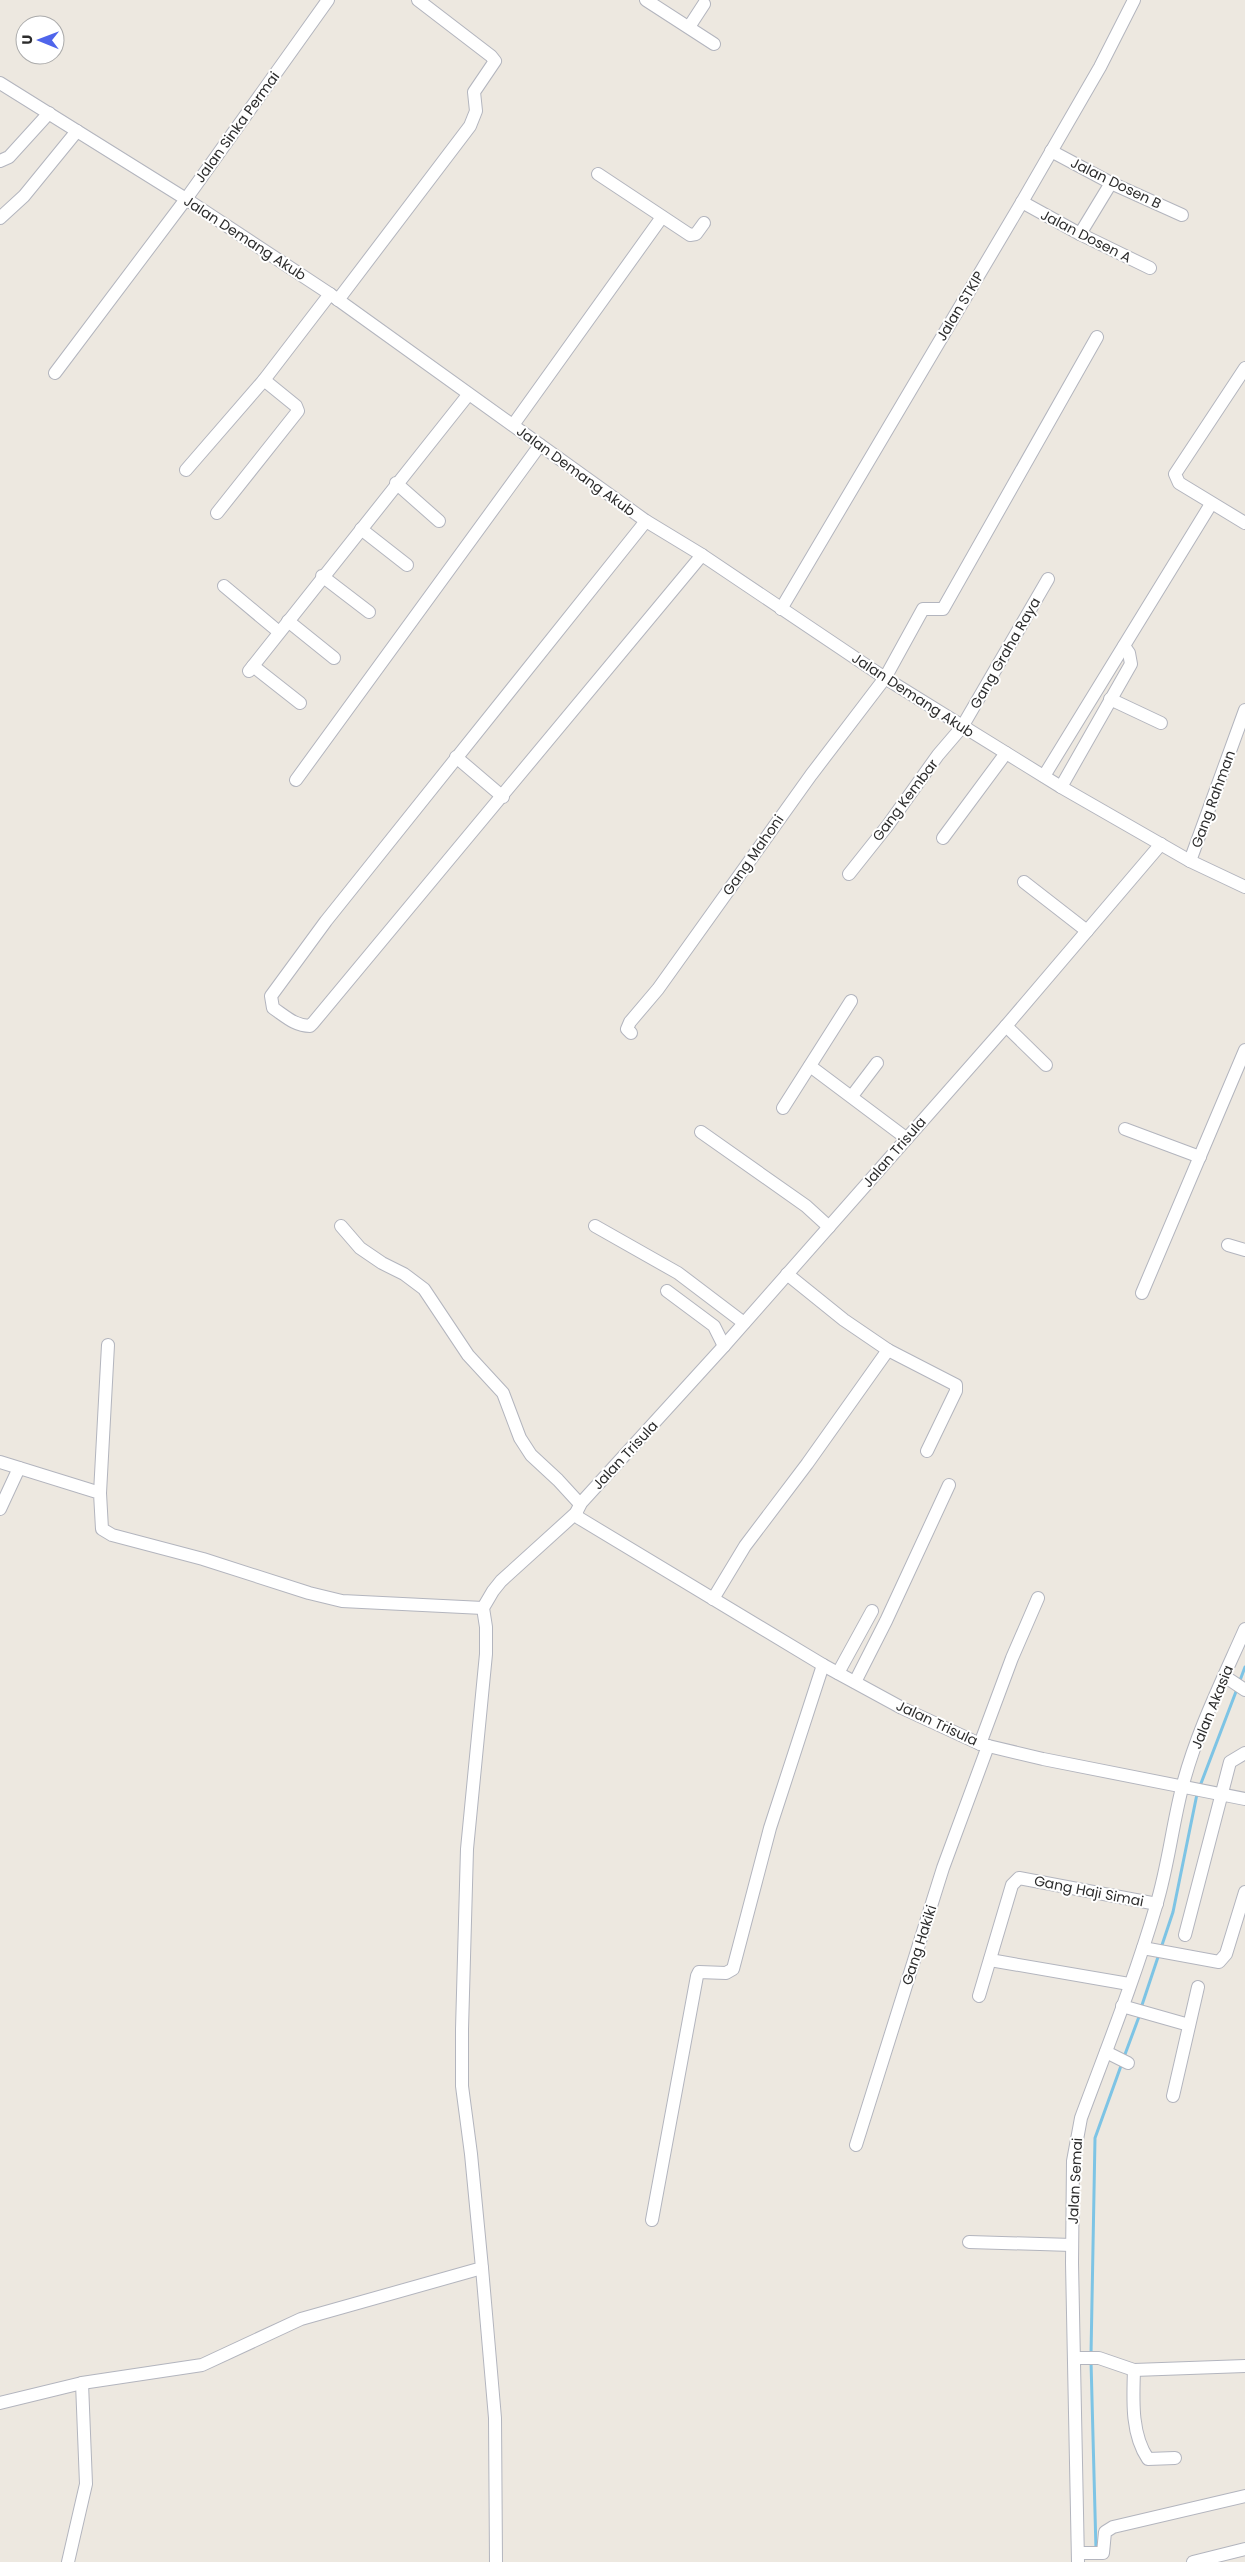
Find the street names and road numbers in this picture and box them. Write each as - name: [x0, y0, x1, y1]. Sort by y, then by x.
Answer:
- street label: Jalan Sinka Permai: [190, 67, 284, 187]
- street label: Jalan Dosen B: [1067, 152, 1165, 214]
- street label: Jalan Demang Akub: [180, 191, 310, 285]
- street label: Jalan Dosen A: [1037, 205, 1135, 267]
- street label: Jalan STKIP: [931, 267, 989, 345]
- street label: Jalan Demang Akub: [513, 421, 639, 521]
- street label: Gang Graha Raya: [965, 594, 1045, 712]
- street label: Jalan Demang Akub: [848, 648, 978, 742]
- street label: Gang Rahman: [1186, 748, 1240, 850]
- street label: Gang Kembar: [867, 755, 943, 845]
- street label: Gang Mahoni: [718, 811, 788, 899]
- street label: Jalan Trisula: [858, 1112, 930, 1192]
- street label: Jalan Trisula: [588, 1416, 662, 1494]
- street label: Jalan Akasia: [1186, 1662, 1238, 1752]
- street label: Jalan Trisula: [893, 1695, 981, 1751]
- street label: Gang Haji Simai: [1032, 1871, 1146, 1911]
- street label: Gang Hakiki: [897, 1902, 941, 1988]
- street label: Jalan Semai: [1063, 2137, 1087, 2225]

